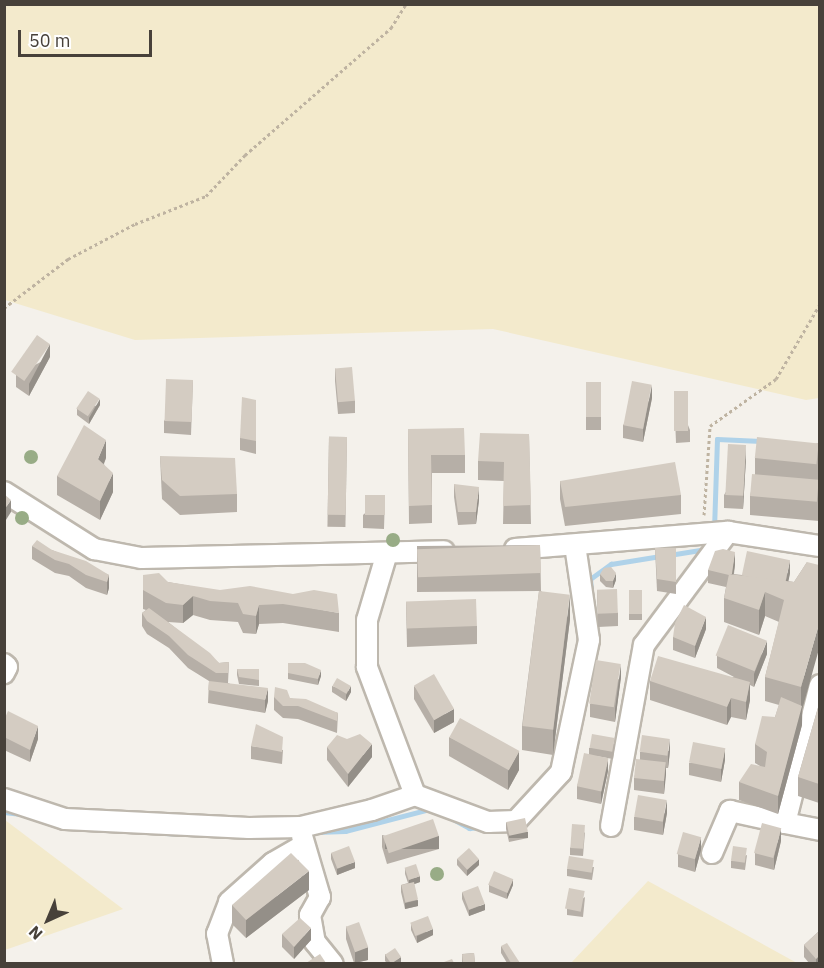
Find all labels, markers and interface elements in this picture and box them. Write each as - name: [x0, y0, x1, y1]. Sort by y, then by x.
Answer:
- scale bar: [21, 18, 154, 56]
- text: 50 m: [29, 29, 71, 52]
- north arrow: [18, 890, 78, 950]
- text: N: [24, 922, 47, 944]

